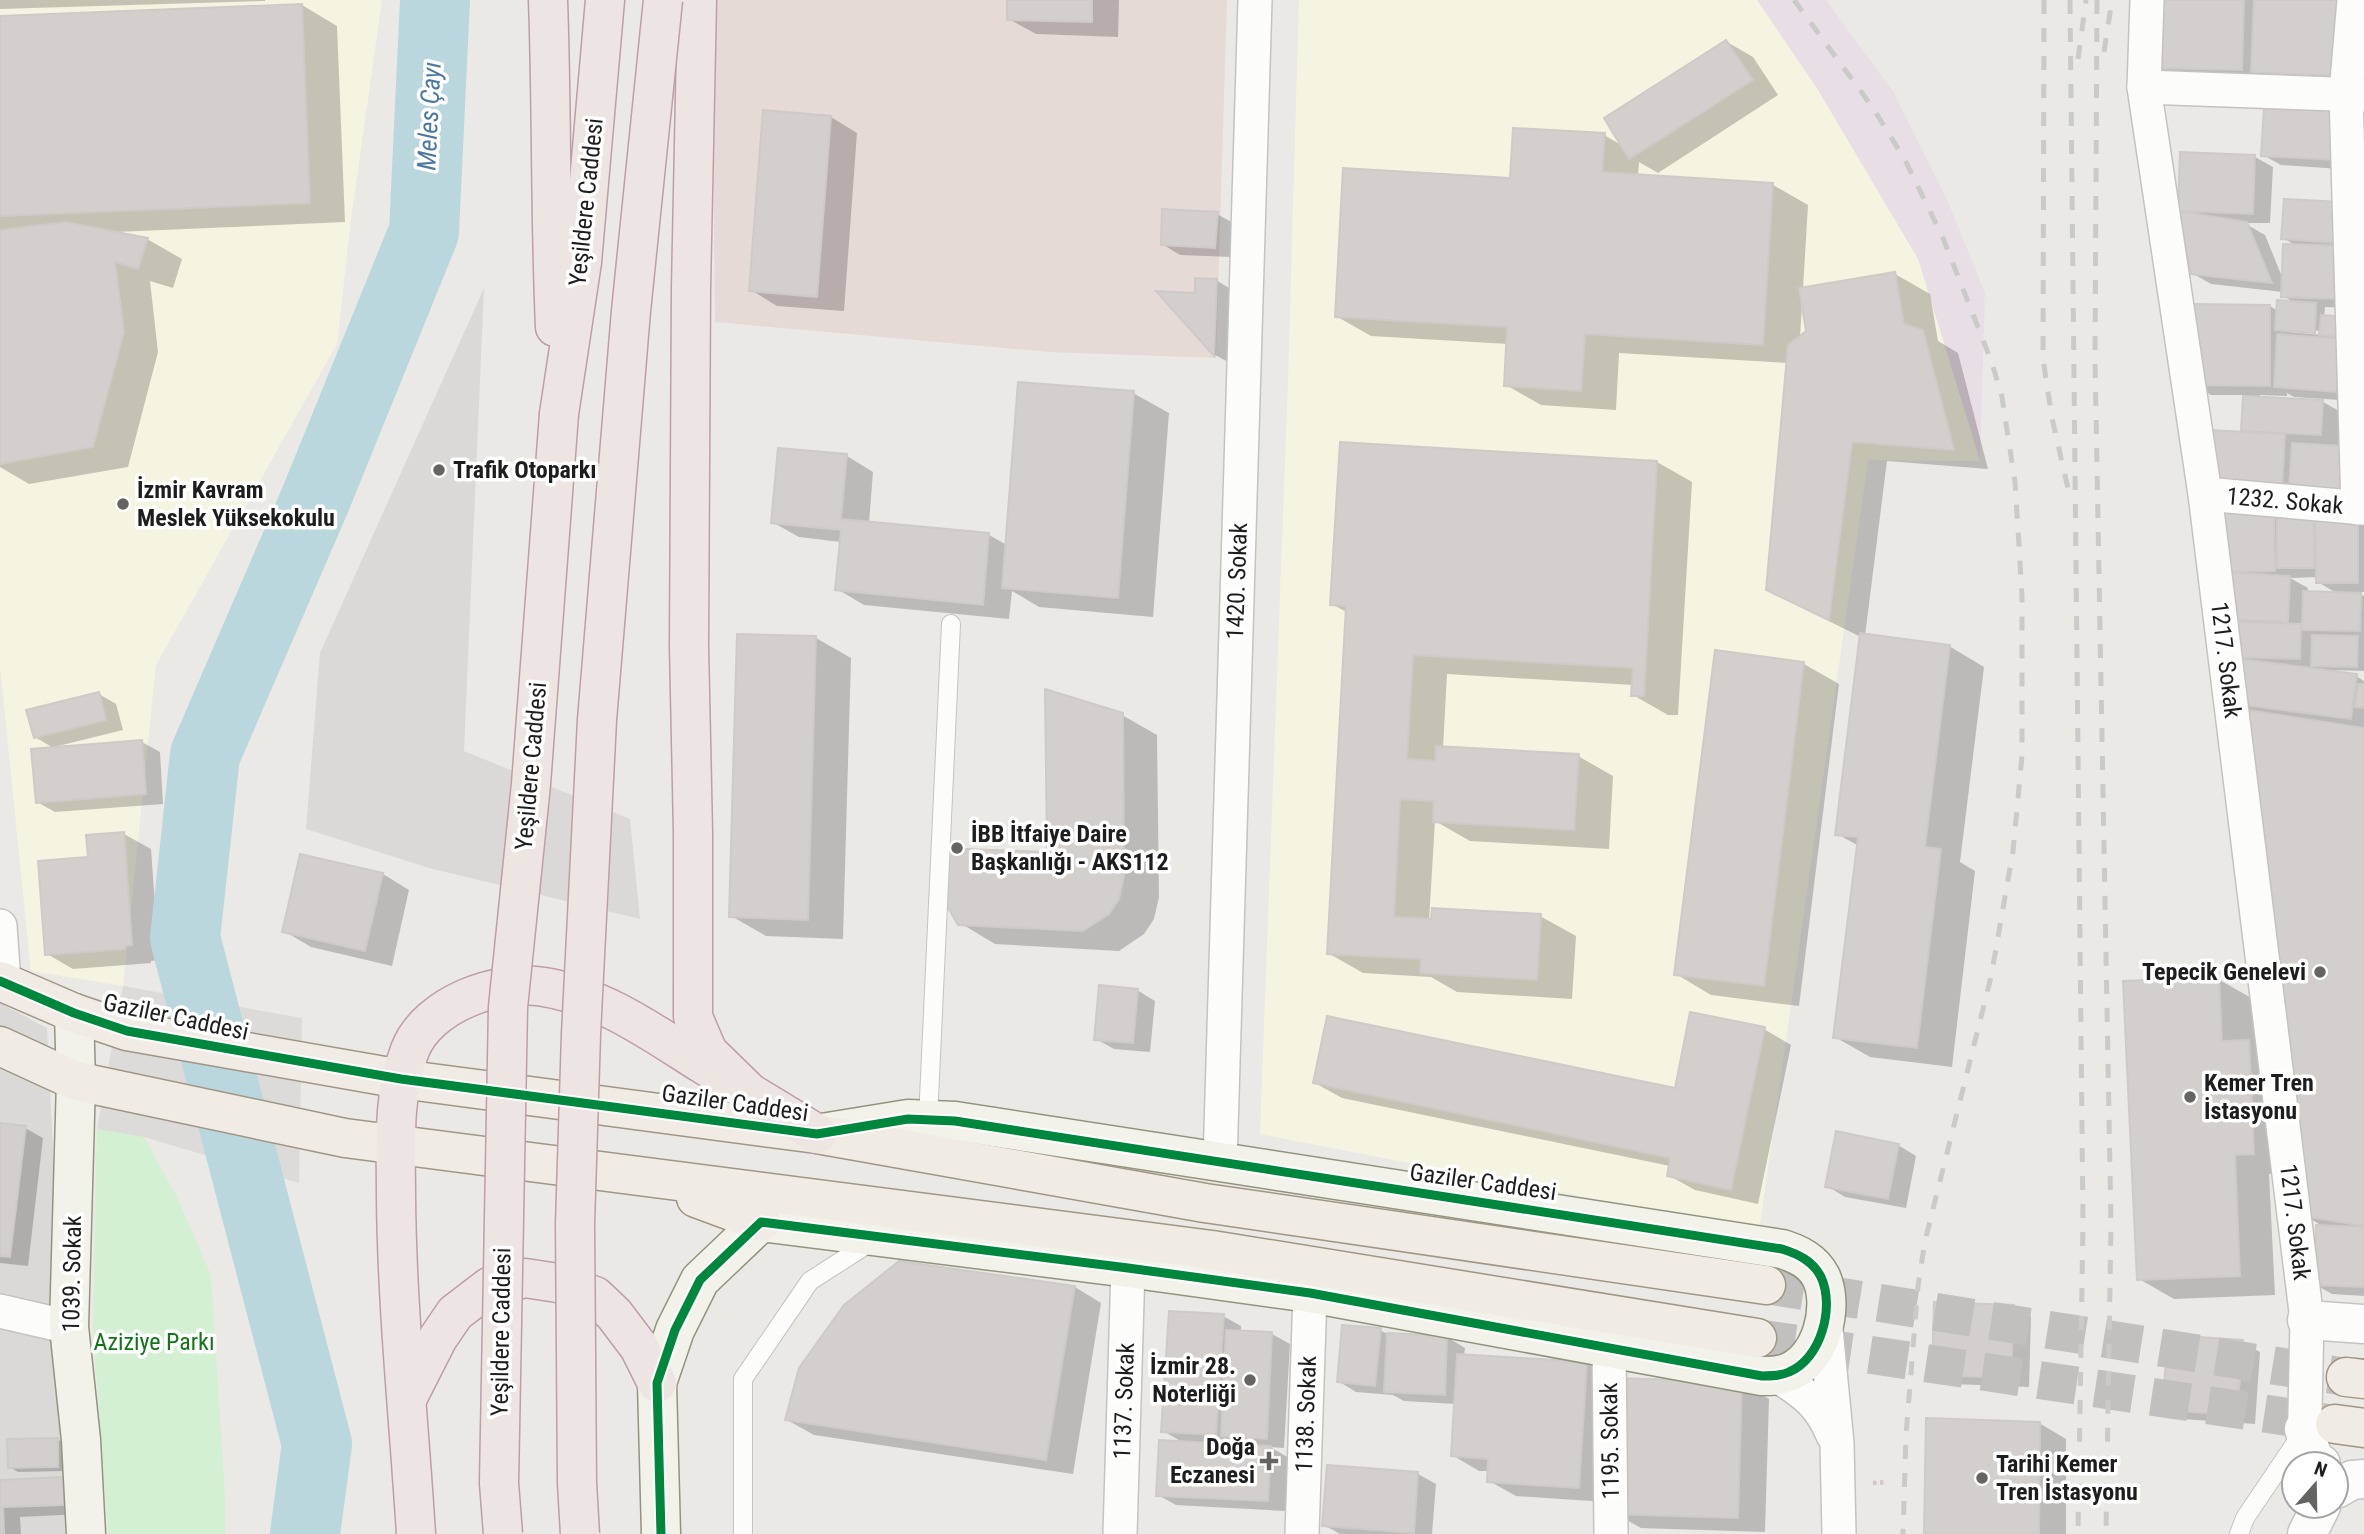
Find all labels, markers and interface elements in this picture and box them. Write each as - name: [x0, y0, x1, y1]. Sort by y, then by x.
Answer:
- water label: Meles Çayı: [411, 61, 447, 171]
- street label: Yeşildere Caddesi: [563, 117, 609, 287]
- place label: Trafik Otoparkı: [453, 456, 597, 484]
- marker: Trafik Otoparkı: [431, 462, 447, 478]
- place label: İzmir Kavram Meslek Yüksekokulu: [137, 476, 335, 532]
- street label: 1232. Sokak: [2226, 482, 2345, 520]
- marker: İzmir Kavram Meslek Yüksekokulu: [115, 496, 131, 512]
- street label: 1420. Sokak: [1221, 522, 1253, 640]
- street label: 1217. Sokak: [2205, 600, 2247, 720]
- street label: Yeşildere Caddesi: [510, 681, 552, 851]
- place label: İBB İtfaiye Daire Başkanlığı - AKS112: [971, 820, 1169, 876]
- marker: İBB İtfaiye Daire Başkanlığı - AKS112: [949, 840, 965, 856]
- place label: Tepecik Genelevi: [2142, 958, 2306, 986]
- marker: Tepecik Genelevi: [2312, 964, 2328, 980]
- street label: Gaziler Caddesi: [101, 988, 251, 1046]
- place label: Kemer Tren İstasyonu: [2204, 1069, 2314, 1125]
- street label: Gaziler Caddesi: [660, 1079, 810, 1127]
- marker: Kemer Tren İstasyonu: [2182, 1089, 2198, 1105]
- street label: Gaziler Caddesi: [1408, 1158, 1558, 1206]
- street label: 1217. Sokak: [2274, 1162, 2316, 1282]
- street label: 1039. Sokak: [57, 1215, 87, 1333]
- street label: Yeşildere Caddesi: [486, 1247, 516, 1417]
- park label: Aziziye Parkı: [93, 1328, 215, 1356]
- street label: 1137. Sokak: [1108, 1342, 1140, 1460]
- place label: İzmir 28. Noterliği: [1150, 1352, 1236, 1408]
- street label: 1138. Sokak: [1290, 1355, 1322, 1473]
- marker: İzmir 28. Noterliği: [1242, 1372, 1258, 1388]
- street label: 1195. Sokak: [1595, 1382, 1625, 1500]
- place label: Doğa Eczanesi: [1170, 1433, 1255, 1489]
- place label: Tarihi Kemer Tren İstasyonu: [1996, 1450, 2138, 1506]
- north arrow: [2280, 1450, 2350, 1520]
- marker: Doğa Eczanesi: [1261, 1453, 1277, 1469]
- text: N: [2311, 1457, 2330, 1482]
- marker: Tarihi Kemer Tren İstasyonu: [1974, 1470, 1990, 1486]

